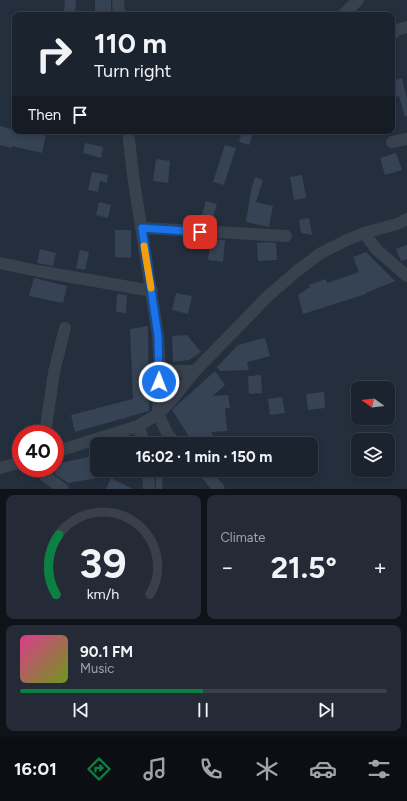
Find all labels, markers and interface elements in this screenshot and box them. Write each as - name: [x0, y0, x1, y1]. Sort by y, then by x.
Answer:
- text: 110 m: [94, 26, 167, 60]
- icon: right: [28, 28, 80, 80]
- text: Turn right: [94, 60, 171, 82]
- icon: arrive: [69, 104, 91, 126]
- text: Then: [28, 106, 61, 124]
- pin: [183, 215, 217, 249]
- icon: arrive: [189, 221, 211, 243]
- position arrow: [138, 361, 180, 403]
- north arrow: [351, 381, 395, 425]
- map controls: [351, 381, 395, 477]
- speed limit sign: 40: [12, 425, 64, 477]
- button: layers: [351, 433, 395, 477]
- text: 16:02 · 1 min · 150 m: [136, 448, 272, 466]
- text: Climate: [221, 530, 265, 545]
- text: 39: [80, 538, 127, 588]
- text: 21.5°: [271, 549, 337, 586]
- text: −: [221, 554, 234, 581]
- text: +: [373, 554, 387, 581]
- text: km/h: [87, 585, 120, 603]
- text: 90.1 FM: [80, 643, 133, 661]
- text: Music: [80, 661, 114, 676]
- icon: previous: [70, 699, 92, 721]
- icon: pause: [192, 699, 214, 721]
- icon: next: [315, 699, 337, 721]
- icon: directions: [85, 755, 113, 783]
- icon: music: [141, 755, 169, 783]
- icon: phone: [197, 755, 225, 783]
- icon: climate: [253, 755, 281, 783]
- icon: car: [309, 755, 337, 783]
- icon: filters: [365, 755, 393, 783]
- text: 16:01: [14, 758, 57, 780]

